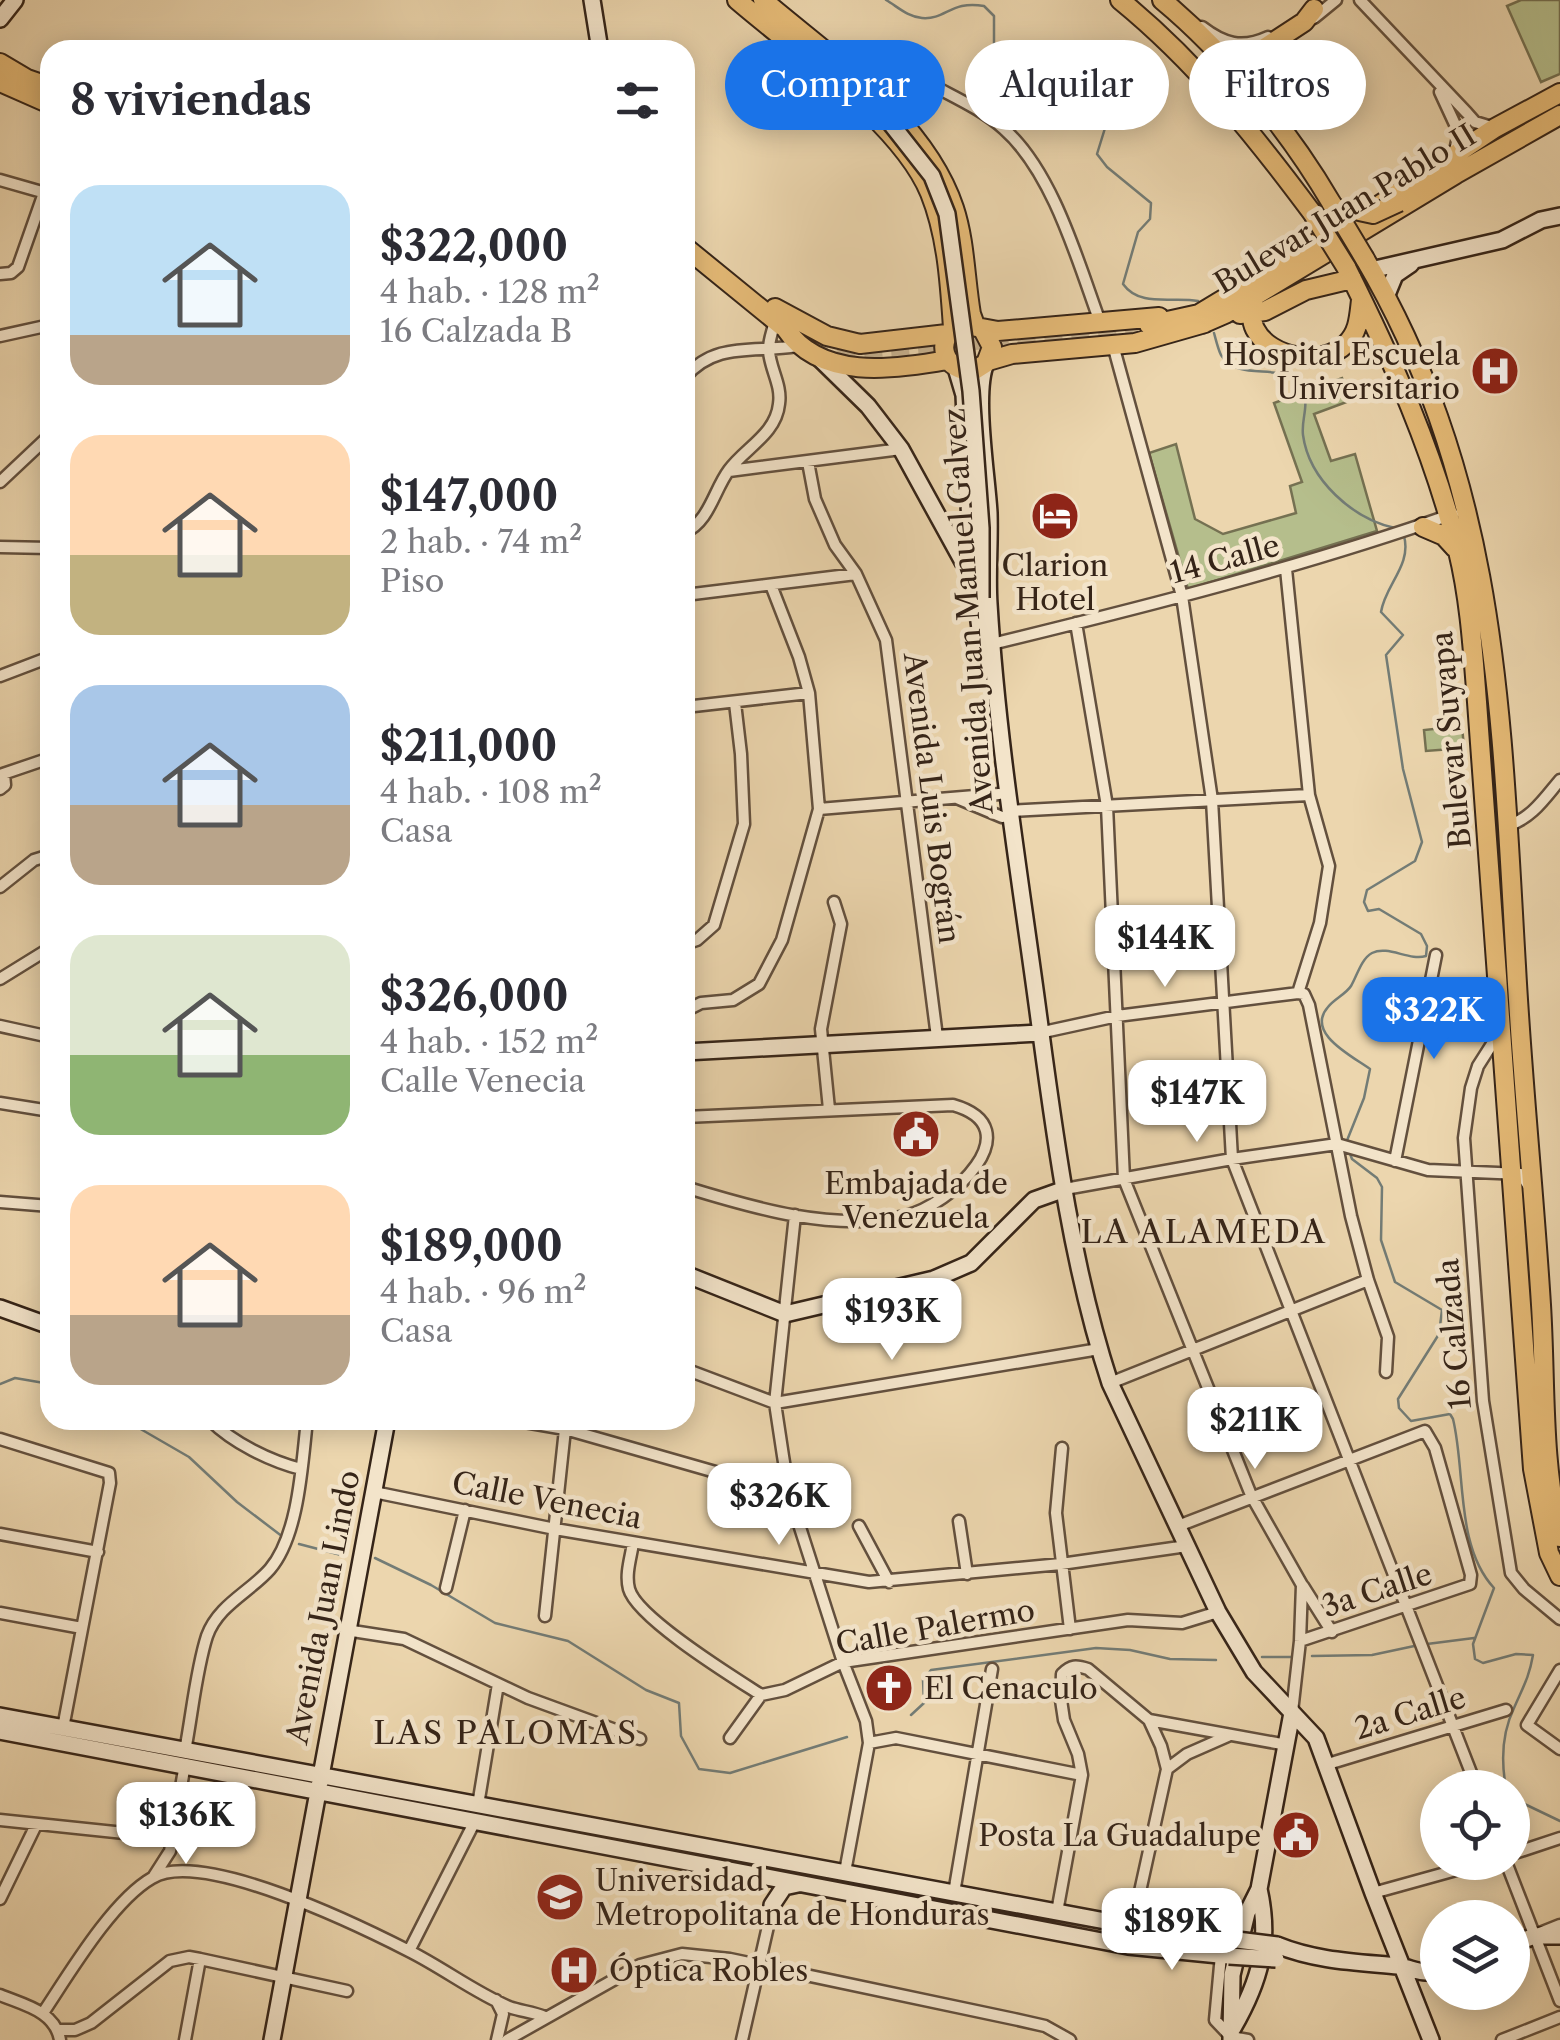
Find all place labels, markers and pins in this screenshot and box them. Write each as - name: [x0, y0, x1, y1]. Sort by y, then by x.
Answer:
- place label: Hospital Escuela Universitario: [1223, 336, 1460, 407]
- hospital icon: Hospital Escuela Universitario: [1469, 345, 1521, 397]
- hotel icon: Clarion Hotel: [1029, 490, 1081, 542]
- place label: Clarion Hotel: [1002, 547, 1109, 618]
- pin: $144K: [1095, 905, 1235, 990]
- pin: $322K: [1364, 977, 1504, 1062]
- pin: $147K: [1127, 1060, 1267, 1145]
- public building icon: Embajada de Venezuela: [890, 1108, 942, 1160]
- place label: Embajada de Venezuela: [824, 1165, 1008, 1236]
- pin: $193K: [822, 1278, 962, 1363]
- pin: $211K: [1185, 1387, 1325, 1472]
- pin: $326K: [709, 1463, 849, 1548]
- church icon: El Cenaculo: [863, 1662, 915, 1714]
- place label: El Cenaculo: [924, 1670, 1098, 1707]
- pin: $136K: [116, 1782, 256, 1867]
- public building icon: Posta La Guadalupe: [1270, 1809, 1322, 1861]
- place label: Posta La Guadalupe: [978, 1817, 1261, 1854]
- place label: Universidad Metropolitana de Honduras: [595, 1862, 990, 1933]
- school or university icon: Universidad Metropolitana de Honduras: [534, 1871, 586, 1923]
- pin: $189K: [1102, 1888, 1242, 1973]
- hospital icon: Óptica Robles: [548, 1944, 600, 1996]
- place label: Óptica Robles: [609, 1952, 808, 1989]

